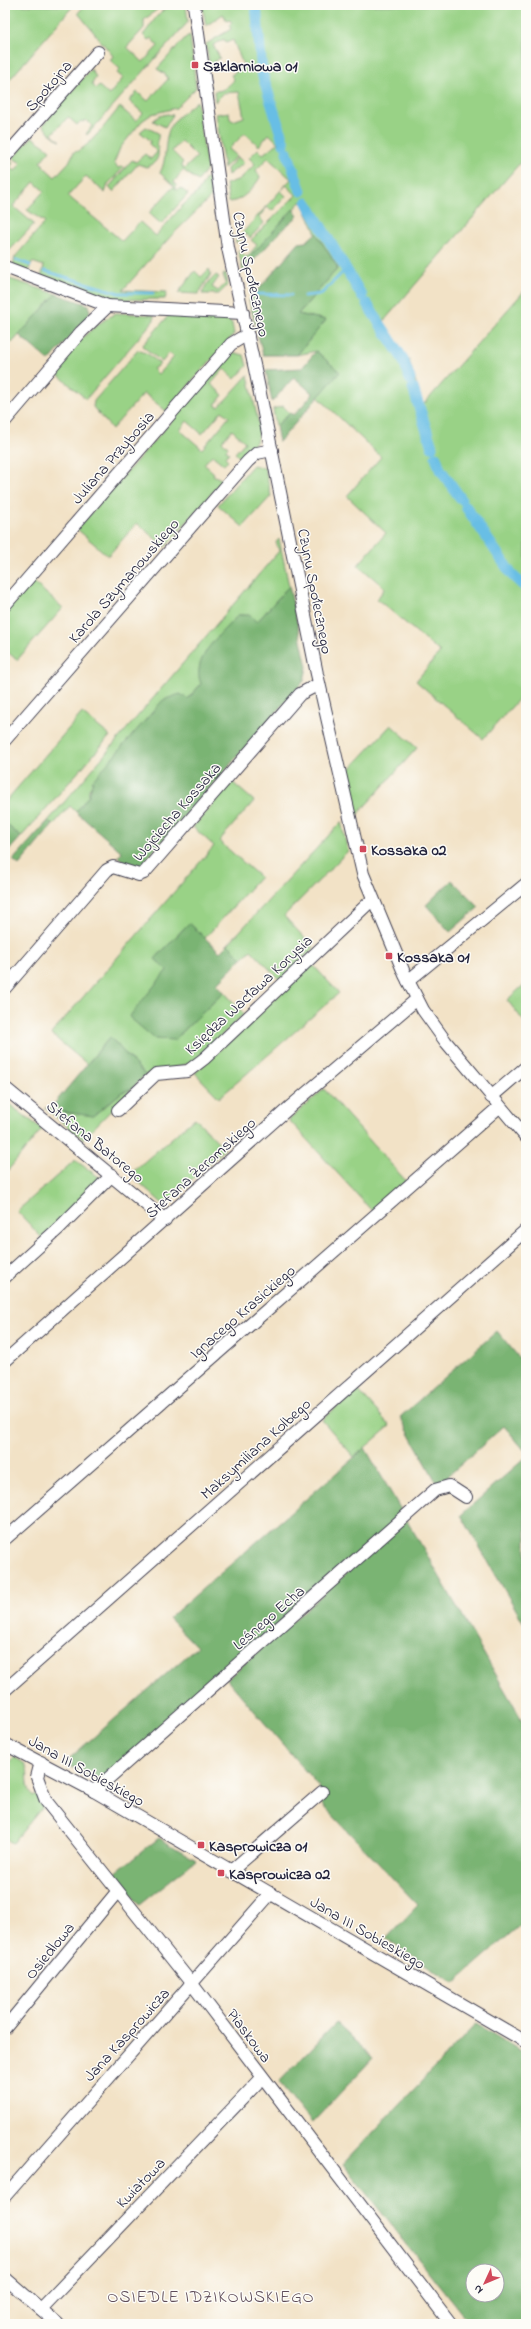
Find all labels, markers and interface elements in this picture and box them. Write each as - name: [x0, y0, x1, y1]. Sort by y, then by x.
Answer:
- street label: Spokojna: [20, 55, 79, 117]
- place label: Szklarniowa 01: [203, 55, 298, 79]
- marker: Szklarniowa 01: [190, 60, 200, 70]
- street label: Czynu Społecznego: [225, 210, 275, 339]
- street label: Juliana Przybosia: [66, 406, 161, 510]
- street label: Karola Szymanowskiego: [63, 513, 186, 649]
- street label: Czynu Społecznego: [290, 527, 338, 656]
- street label: Wojciecha Kossaka: [128, 757, 227, 867]
- place label: Kossaka 02: [371, 839, 447, 863]
- marker: Kossaka 02: [358, 844, 368, 854]
- street label: Księdza Wacława Korysia: [180, 930, 319, 1061]
- place label: Kossaka 01: [397, 946, 471, 970]
- marker: Kossaka 01: [384, 951, 394, 961]
- street label: Stefana Batorego: [40, 1095, 149, 1190]
- street label: Stefana Żeromskiego: [141, 1112, 262, 1225]
- street label: Ignacego Krasickiego: [185, 1260, 302, 1365]
- street label: Maksymiliana Kolbego: [196, 1393, 317, 1506]
- street label: Leśnego Echa: [228, 1580, 311, 1657]
- street label: Jana III Sobieskiego: [24, 1730, 149, 1814]
- place label: Kasprowicza 01: [209, 1835, 308, 1859]
- marker: Kasprowicza 01: [196, 1840, 206, 1850]
- place label: Kasprowicza 02: [229, 1863, 330, 1887]
- marker: Kasprowicza 02: [216, 1868, 226, 1878]
- street label: Jana III Sobieskiego: [305, 1891, 429, 1977]
- street label: Osiedlowa: [20, 1917, 81, 1985]
- street label: Jana Kasprowicza: [79, 1983, 176, 2088]
- street label: Piaskowa: [220, 2004, 277, 2068]
- street label: Kwiatowa: [111, 2153, 172, 2214]
- north arrow: [465, 2263, 505, 2303]
- text: N: [470, 2281, 487, 2297]
- district label: OSIEDLE IDZIKOWSKIEGO: [107, 2285, 315, 2310]

